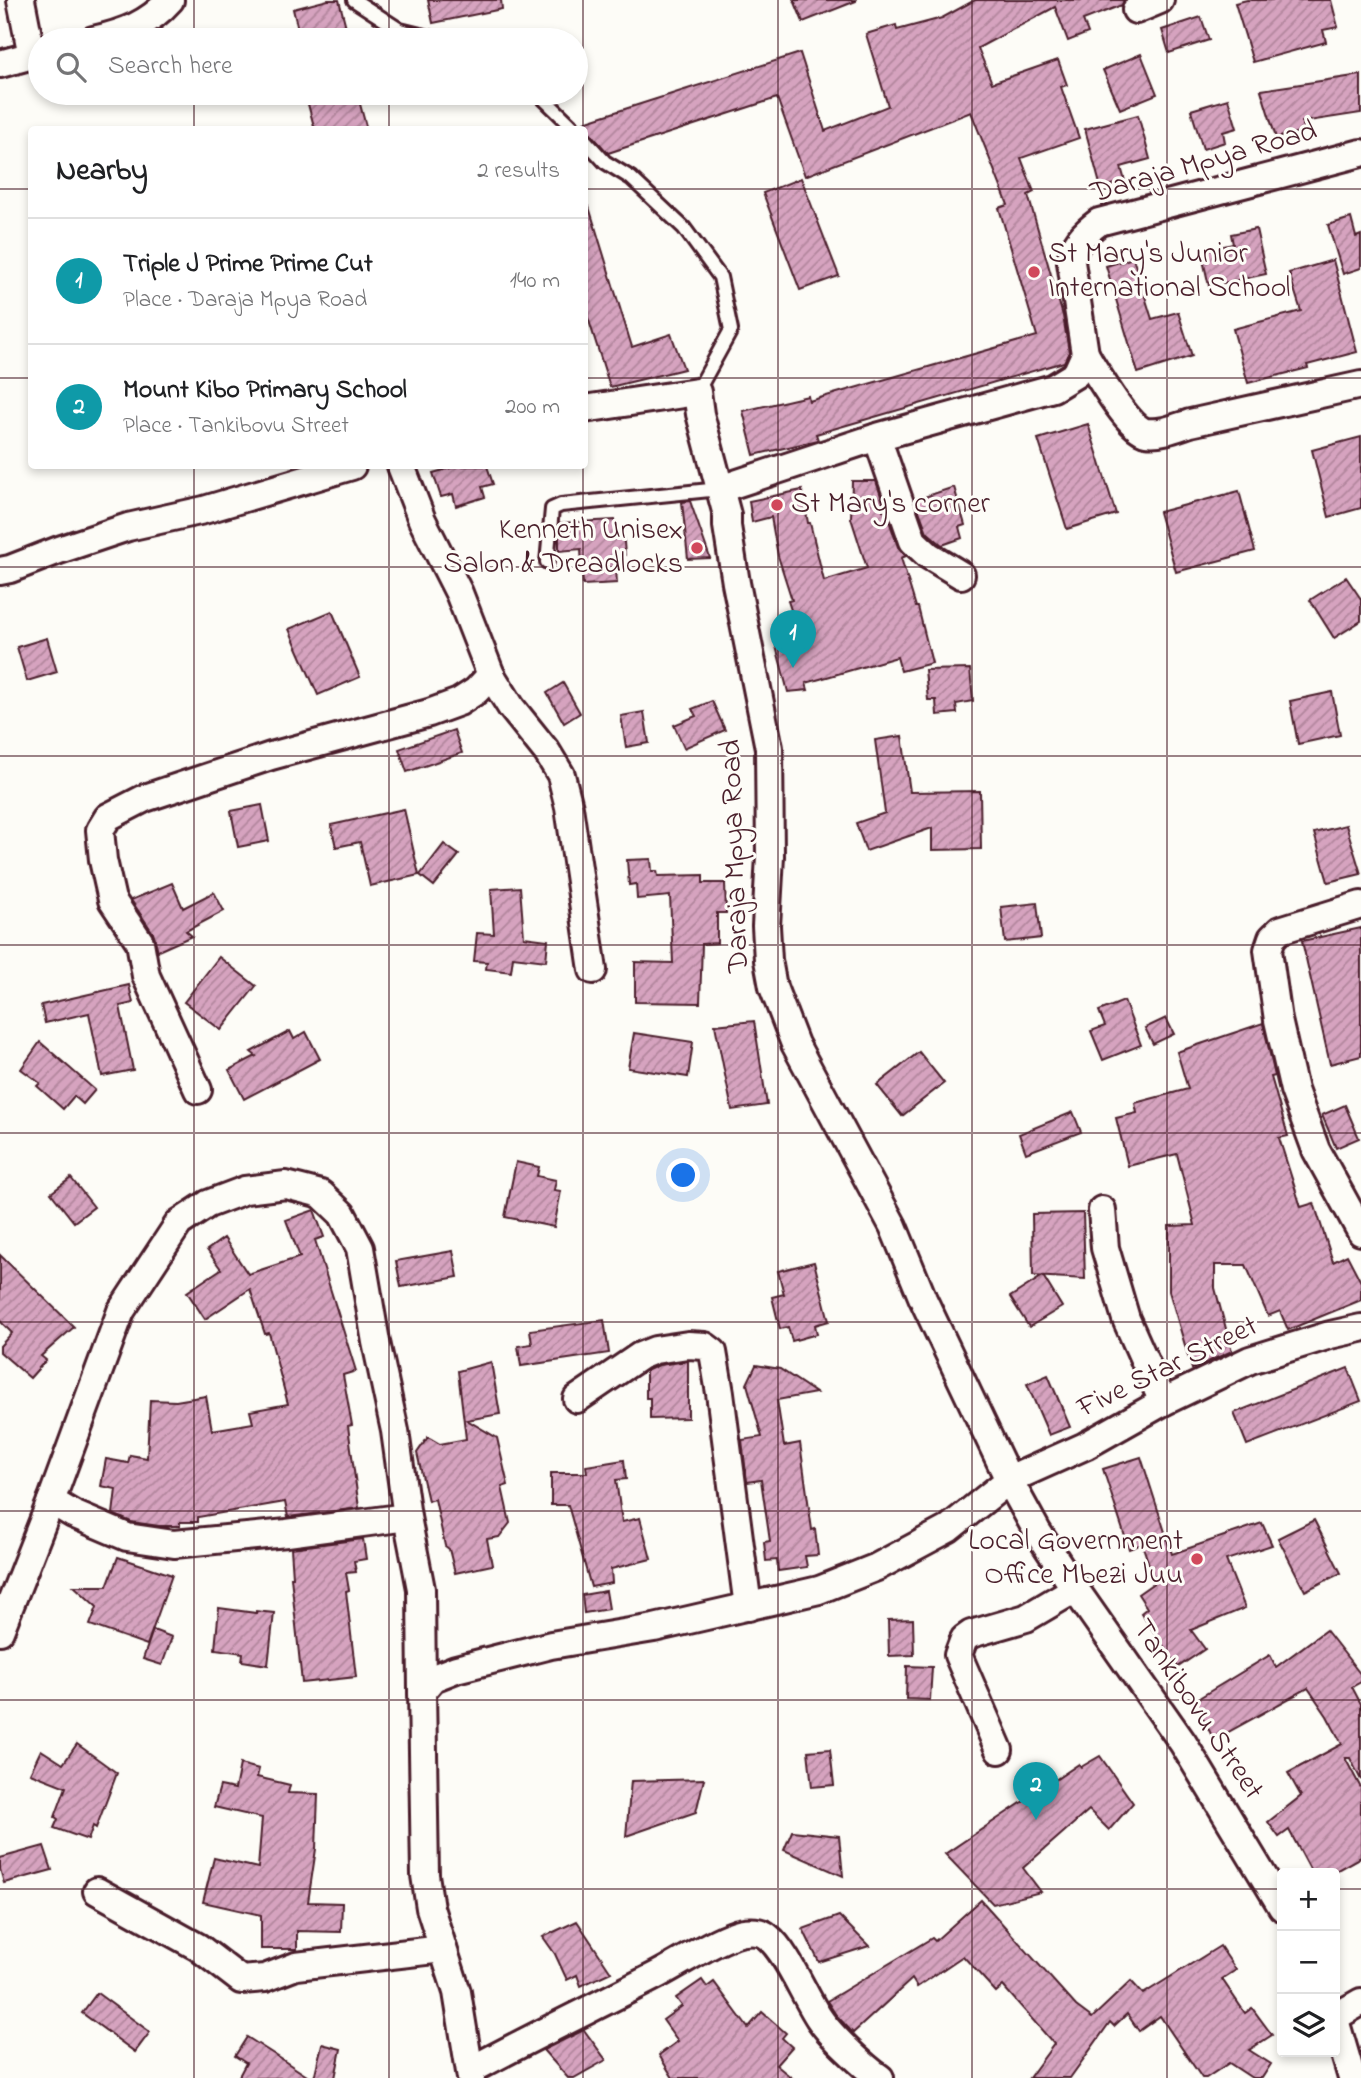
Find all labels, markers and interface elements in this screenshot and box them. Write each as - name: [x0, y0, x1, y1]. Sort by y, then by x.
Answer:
- search box: [28, 28, 588, 105]
- icon: search: [52, 48, 90, 86]
- text: Search here: [108, 48, 233, 86]
- street label: Daraja Mpya Road: [1085, 110, 1322, 217]
- text: Nearby: [56, 150, 148, 194]
- text: 2 results: [477, 155, 560, 188]
- place label: St Mary's Junior International School: [1048, 233, 1290, 311]
- text: Triple J Prime Prime Cut: [123, 246, 373, 284]
- marker: St Mary's Junior International School: [1026, 264, 1042, 280]
- text: 1: [75, 265, 83, 298]
- text: 140 m: [510, 265, 560, 298]
- text: Place · Daraja Mpya Road: [123, 284, 367, 317]
- text: Mount Kibo Primary School: [123, 372, 407, 410]
- text: 2: [73, 391, 85, 424]
- text: 200 m: [505, 391, 560, 424]
- text: Place · Tankibovu Street: [123, 410, 349, 443]
- place label: St Mary's corner: [791, 483, 991, 527]
- marker: St Mary's corner: [769, 497, 785, 513]
- place label: Kenneth Unisex Salon & Dreadlocks: [443, 509, 683, 587]
- marker: Kenneth Unisex Salon & Dreadlocks: [689, 540, 705, 556]
- pin: 1: [770, 610, 816, 668]
- street label: Daraja Mpya Road: [710, 738, 762, 974]
- your location: [666, 1158, 700, 1192]
- street label: Five Star Street: [1069, 1305, 1266, 1431]
- place label: Local Government Office Mbezi Juu: [968, 1520, 1183, 1598]
- marker: Local Government Office Mbezi Juu: [1189, 1551, 1205, 1567]
- street label: Tankibovu Street: [1120, 1611, 1274, 1809]
- pin: 2: [1013, 1762, 1059, 1820]
- map controls: [1277, 1868, 1340, 2057]
- button: +: [1277, 1868, 1340, 1931]
- button: −: [1277, 1931, 1340, 1994]
- button: layers: [1277, 1994, 1340, 2057]

